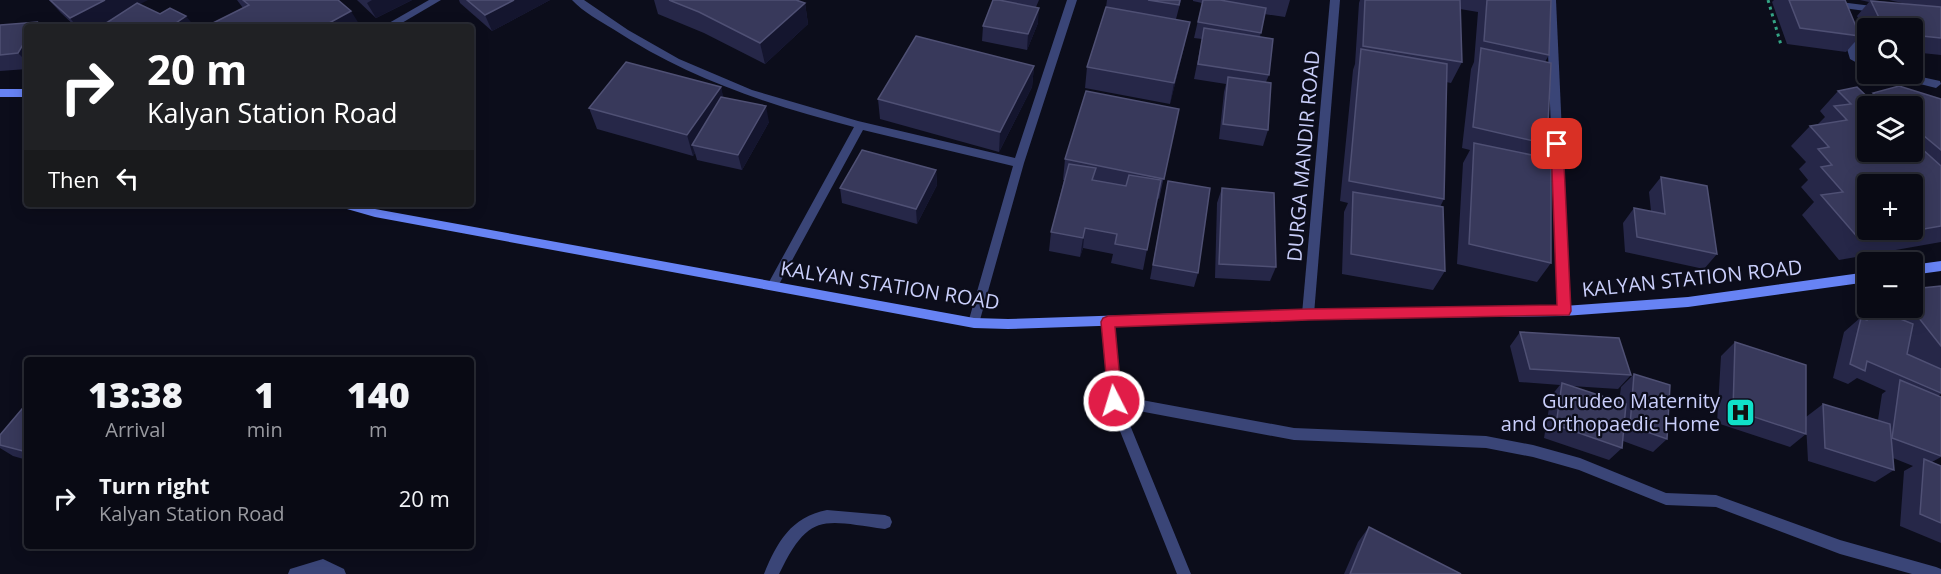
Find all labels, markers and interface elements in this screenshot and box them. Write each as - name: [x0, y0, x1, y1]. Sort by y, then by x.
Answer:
- map controls: [1857, 18, 1923, 318]
- button: search: [1857, 18, 1923, 84]
- text: 20 m: [147, 40, 247, 97]
- icon: right: [48, 48, 126, 126]
- street label: DURGA MANDIR ROAD: [1280, 49, 1326, 263]
- text: Kalyan Station Road: [147, 94, 398, 131]
- button: layers: [1857, 96, 1923, 162]
- pin: [1531, 118, 1582, 169]
- icon: arrive: [1540, 127, 1573, 160]
- icon: left: [111, 162, 144, 195]
- text: Then: [48, 164, 99, 194]
- button: +: [1857, 174, 1923, 240]
- button: −: [1857, 252, 1923, 318]
- street label: KALYAN STATION ROAD: [1580, 253, 1804, 303]
- street label: KALYAN STATION ROAD: [778, 254, 1002, 316]
- position arrow: [1082, 369, 1146, 433]
- text: 13:38: [88, 370, 183, 419]
- text: 1: [254, 370, 275, 419]
- text: 140: [347, 370, 410, 419]
- place label: Gurudeo Maternity and Orthopaedic Home: [1501, 387, 1721, 437]
- hospital icon: Gurudeo Maternity and Orthopaedic Home: [1725, 396, 1757, 428]
- text: Arrival: [105, 416, 166, 443]
- text: min: [247, 416, 283, 443]
- text: m: [369, 416, 388, 443]
- text: Turn right: [99, 470, 210, 500]
- icon: right: [48, 482, 81, 515]
- text: 20 m: [399, 483, 450, 513]
- text: Kalyan Station Road: [99, 500, 285, 527]

